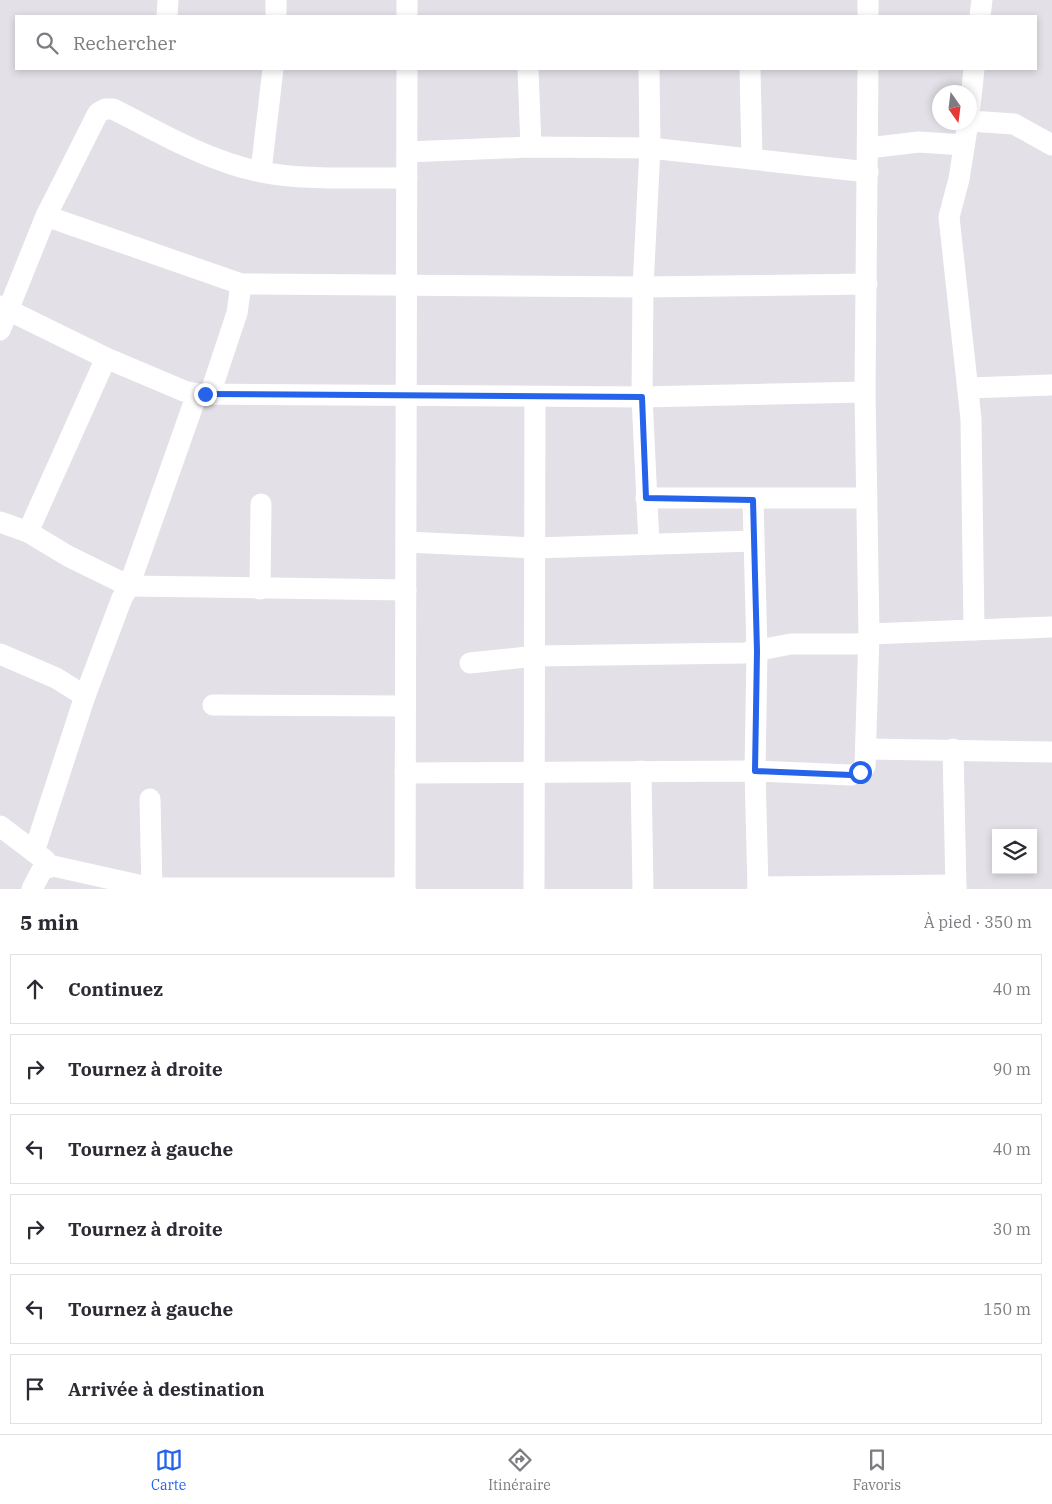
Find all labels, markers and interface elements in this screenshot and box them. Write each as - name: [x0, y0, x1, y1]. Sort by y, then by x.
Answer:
- search box: [15, 15, 1037, 70]
- icon: search: [33, 29, 61, 57]
- text: Rechercher: [73, 31, 176, 55]
- north arrow: [932, 85, 977, 130]
- route end: [194, 383, 217, 406]
- route start: [849, 761, 872, 784]
- map controls: [992, 829, 1037, 874]
- button: layers: [992, 829, 1037, 874]
- text: 5 min: [20, 908, 79, 936]
- text: À pied · 350 m: [924, 912, 1032, 932]
- icon: ahead: [21, 975, 49, 1003]
- text: Continuez: [68, 977, 163, 1001]
- text: 40 m: [993, 979, 1031, 999]
- icon: right: [21, 1055, 49, 1083]
- text: Tournez à droite: [68, 1057, 223, 1081]
- text: 90 m: [993, 1059, 1031, 1079]
- icon: left: [21, 1135, 49, 1163]
- text: Tournez à gauche: [68, 1137, 233, 1161]
- text: 40 m: [993, 1139, 1031, 1159]
- icon: right: [21, 1215, 49, 1243]
- text: Tournez à droite: [68, 1217, 223, 1241]
- text: 30 m: [993, 1219, 1031, 1239]
- icon: left: [21, 1295, 49, 1323]
- text: Tournez à gauche: [68, 1297, 233, 1321]
- text: 150 m: [983, 1299, 1031, 1319]
- icon: arrive: [21, 1375, 49, 1403]
- text: Arrivée à destination: [68, 1377, 265, 1401]
- tab: Carte: [151, 1446, 186, 1494]
- tab: Itinéraire: [488, 1446, 551, 1494]
- tab: Favoris: [853, 1446, 901, 1494]

